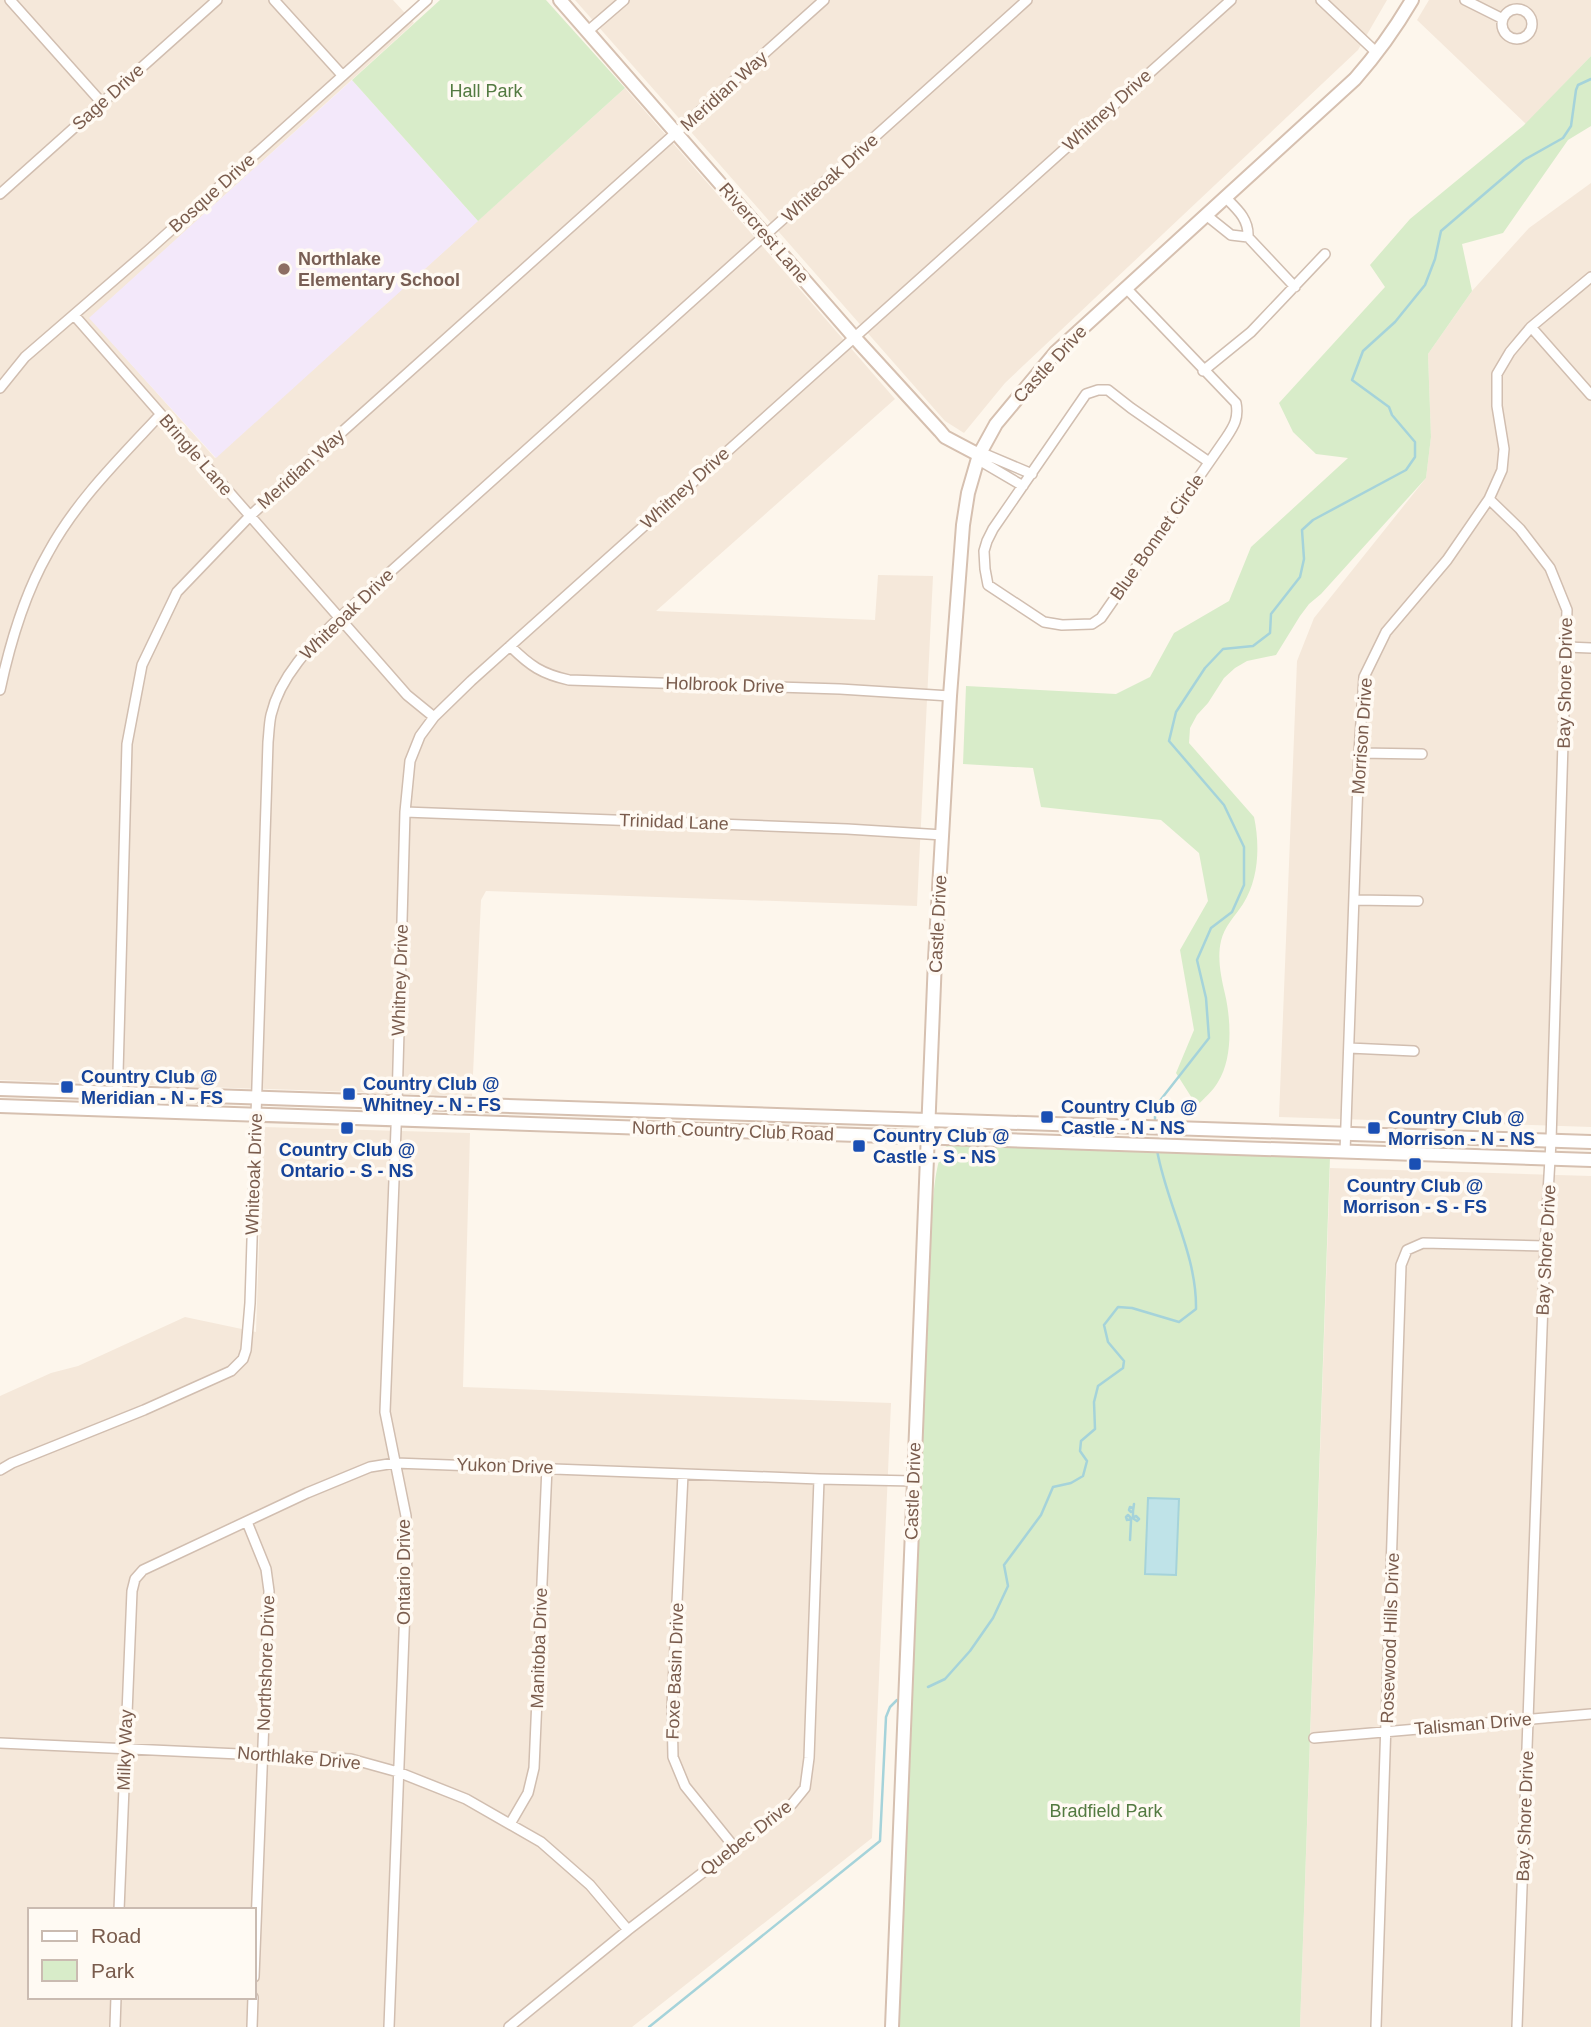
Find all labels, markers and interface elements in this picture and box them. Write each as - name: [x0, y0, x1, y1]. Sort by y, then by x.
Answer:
- street label: Meridian Way: [677, 47, 771, 135]
- street label: Sage Drive: [68, 60, 148, 134]
- street label: Whitney Drive: [1059, 65, 1155, 155]
- park label: Hall Park: [449, 81, 524, 101]
- street label: Whiteoak Drive: [778, 130, 882, 226]
- street label: Bosque Drive: [165, 149, 259, 237]
- street label: Rivercrest Lane: [715, 179, 813, 287]
- place label: Northlake Elementary School: [298, 249, 460, 290]
- marker: Northlake Elementary School: [276, 261, 292, 277]
- street label: Castle Drive: [1009, 321, 1091, 407]
- street label: Bringle Lane: [155, 410, 237, 500]
- street label: Meridian Way: [254, 425, 348, 513]
- street label: Whitney Drive: [637, 443, 733, 533]
- street label: Blue Bonnet Circle: [1106, 470, 1208, 604]
- street label: Whiteoak Drive: [296, 564, 398, 664]
- street label: Bay Shore Drive: [1554, 617, 1576, 749]
- street label: Holbrook Drive: [665, 673, 785, 697]
- street label: Morrison Drive: [1348, 677, 1376, 795]
- street label: Trinidad Lane: [619, 810, 729, 834]
- street label: Castle Drive: [925, 875, 951, 973]
- street label: Whitney Drive: [388, 924, 412, 1036]
- place label: Country Club @ Meridian - N - FS: [81, 1067, 223, 1108]
- place label: Country Club @ Whitney - N - FS: [363, 1074, 501, 1115]
- marker: Country Club @ Meridian - N - FS: [59, 1079, 75, 1095]
- marker: Country Club @ Whitney - N - FS: [341, 1086, 357, 1102]
- place label: Country Club @ Castle - N - NS: [1061, 1097, 1198, 1138]
- place label: Country Club @ Morrison - N - NS: [1388, 1108, 1535, 1149]
- marker: Country Club @ Castle - N - NS: [1039, 1109, 1055, 1125]
- street label: Whiteoak Drive: [242, 1113, 266, 1235]
- street label: North Country Club Road: [632, 1117, 834, 1145]
- marker: Country Club @ Ontario - S - NS: [339, 1120, 355, 1136]
- marker: Country Club @ Morrison - N - NS: [1366, 1120, 1382, 1136]
- place label: Country Club @ Castle - S - NS: [873, 1126, 1010, 1167]
- marker: Country Club @ Castle - S - NS: [851, 1138, 867, 1154]
- place label: Country Club @ Ontario - S - NS: [279, 1140, 415, 1181]
- marker: Country Club @ Morrison - S - FS: [1407, 1156, 1423, 1172]
- place label: Country Club @ Morrison - S - FS: [1343, 1176, 1487, 1217]
- street label: Bay Shore Drive: [1533, 1184, 1559, 1316]
- street label: Castle Drive: [901, 1442, 925, 1540]
- street label: Yukon Drive: [456, 1454, 554, 1478]
- street label: Ontario Drive: [394, 1519, 414, 1625]
- street label: Rosewood Hills Drive: [1377, 1552, 1403, 1724]
- street label: Manitoba Drive: [527, 1587, 551, 1709]
- street label: Northshore Drive: [254, 1595, 278, 1731]
- street label: Foxe Basin Drive: [663, 1602, 687, 1740]
- street label: Milky Way: [114, 1709, 136, 1791]
- street label: Talisman Drive: [1413, 1709, 1533, 1739]
- street label: Northlake Drive: [236, 1743, 362, 1773]
- street label: Bay Shore Drive: [1513, 1750, 1537, 1882]
- street label: Quebec Drive: [696, 1796, 796, 1880]
- park label: Bradfield Park: [1049, 1801, 1164, 1821]
- legend: [28, 1908, 256, 1999]
- text: Road: [91, 1924, 141, 1947]
- text: Park: [91, 1959, 135, 1982]

